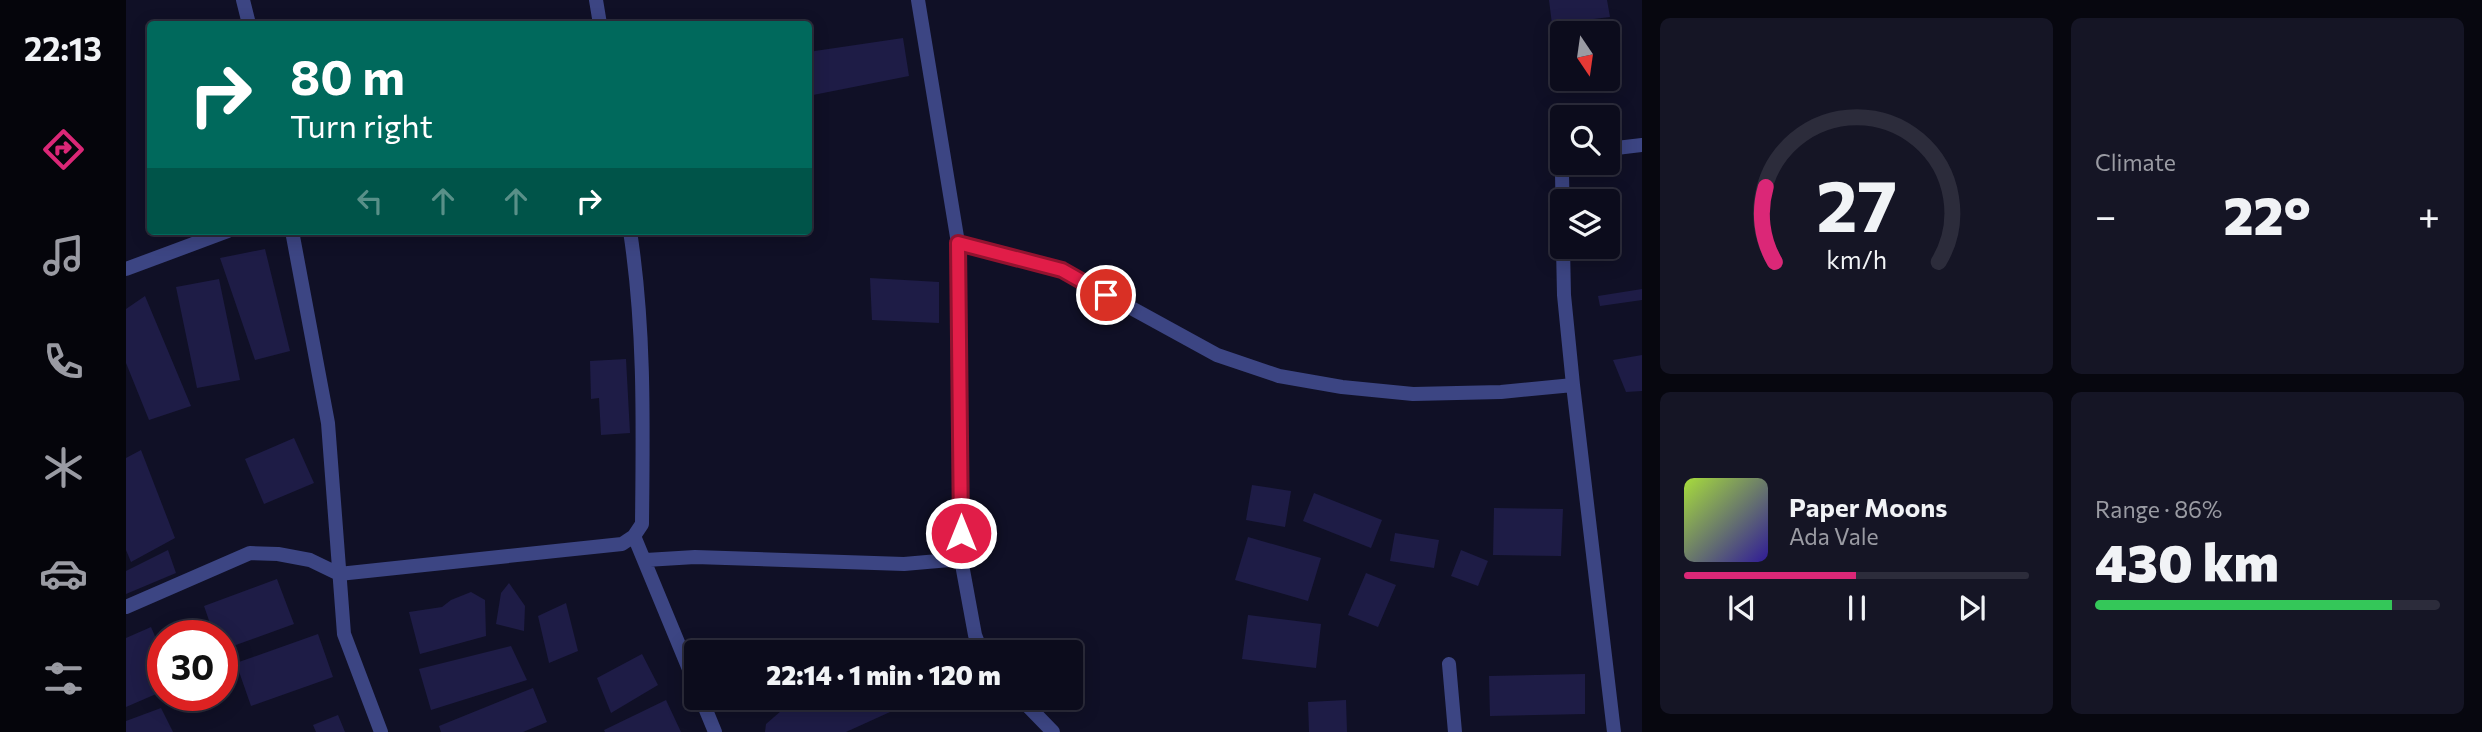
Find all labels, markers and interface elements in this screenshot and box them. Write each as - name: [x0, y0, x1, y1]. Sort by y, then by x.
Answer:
- north arrow: [1550, 21, 1620, 91]
- map controls: [1550, 21, 1620, 259]
- text: 22:13: [24, 28, 102, 68]
- text: 80 m: [290, 45, 405, 105]
- icon: right: [175, 49, 266, 140]
- text: Turn right: [290, 105, 433, 145]
- button: search: [1550, 105, 1620, 175]
- icon: directions: [39, 125, 88, 174]
- text: Climate: [2095, 148, 2176, 176]
- text: 27: [1816, 158, 1897, 247]
- icon: left: [351, 182, 389, 220]
- icon: ahead: [424, 182, 462, 220]
- icon: ahead: [497, 182, 535, 220]
- icon: right: [570, 182, 608, 220]
- text: 22°: [2223, 182, 2311, 246]
- button: layers: [1550, 189, 1620, 259]
- text: −: [2095, 191, 2117, 238]
- text: +: [2418, 191, 2440, 238]
- icon: music: [39, 231, 88, 280]
- text: km/h: [1826, 244, 1887, 274]
- pin: [1076, 265, 1136, 325]
- icon: arrive: [1087, 276, 1125, 314]
- icon: phone: [39, 337, 88, 386]
- icon: climate: [39, 443, 88, 492]
- text: Paper Moons: [1789, 491, 1947, 522]
- text: Range · 86%: [2095, 495, 2222, 523]
- position arrow: [924, 496, 998, 570]
- text: Ada Vale: [1789, 522, 1879, 550]
- text: 430 km: [2095, 529, 2279, 593]
- icon: car: [39, 549, 88, 598]
- icon: previous: [1723, 589, 1761, 627]
- icon: pause: [1838, 589, 1876, 627]
- icon: next: [1953, 589, 1991, 627]
- speed limit sign: 30: [147, 620, 238, 711]
- icon: filters: [39, 654, 88, 703]
- text: 22:14 · 1 min · 120 m: [766, 659, 1001, 690]

